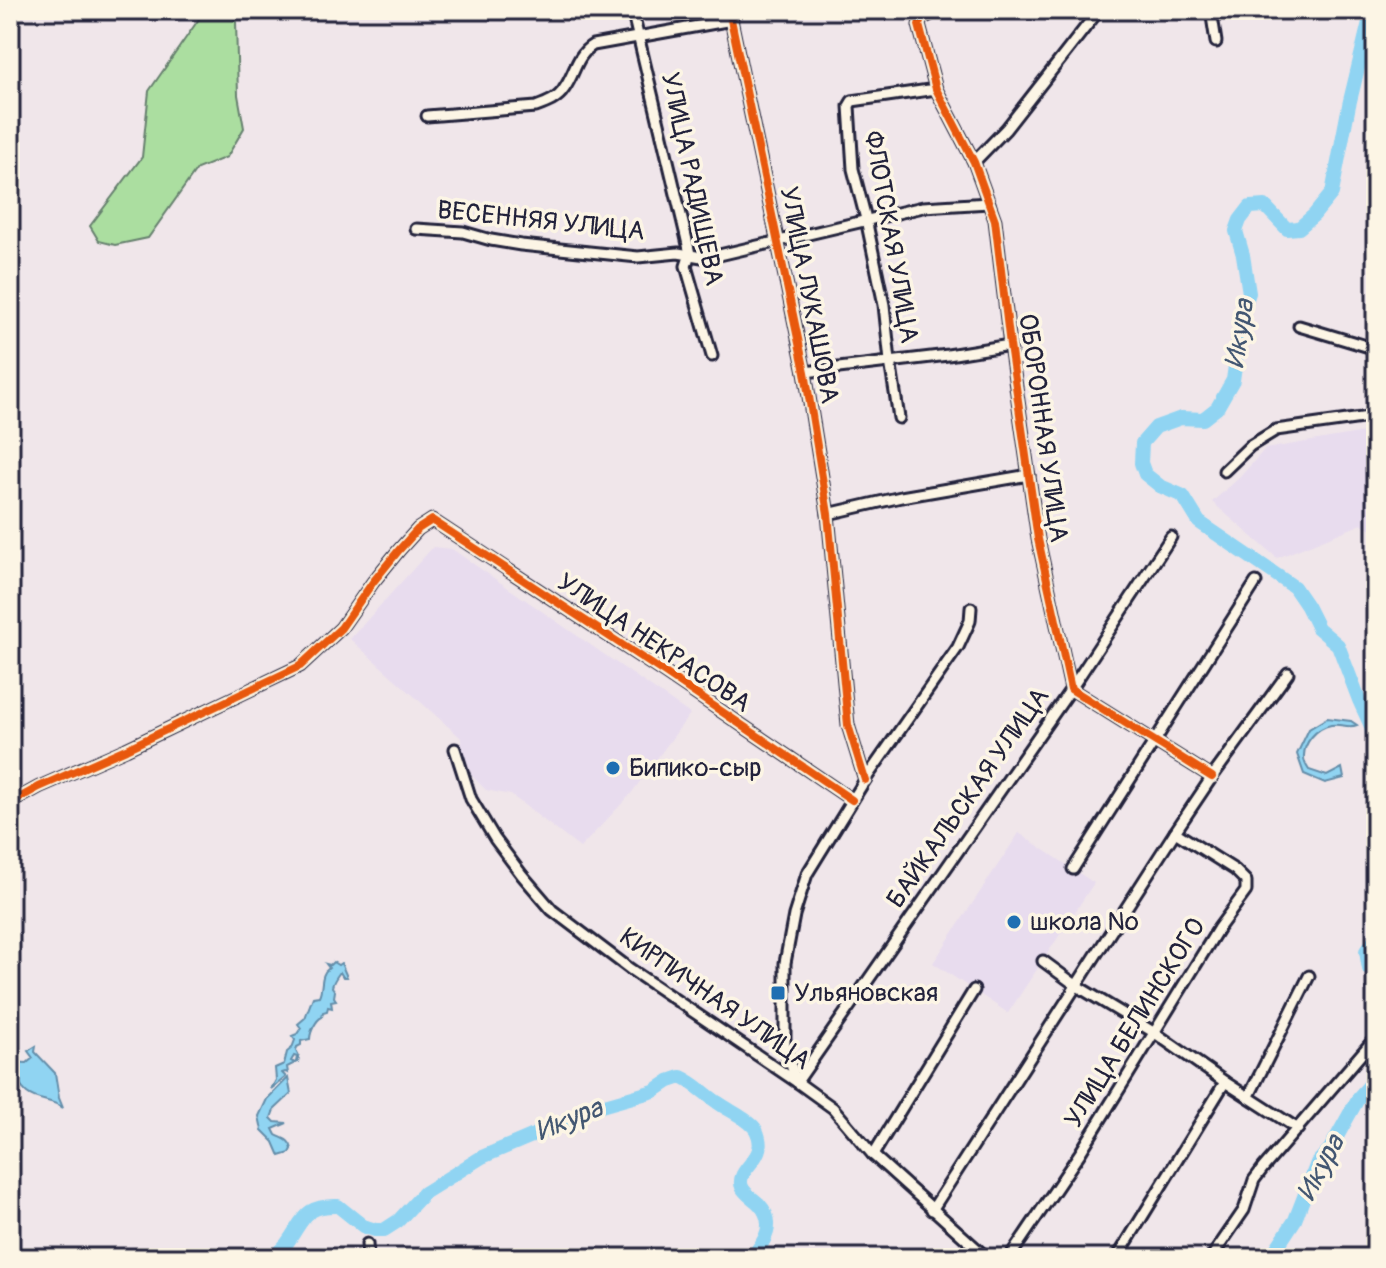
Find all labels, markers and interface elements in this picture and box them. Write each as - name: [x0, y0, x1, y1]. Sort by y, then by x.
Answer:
- street label: УЛИЦА РАДИЩЕВА: [654, 70, 730, 289]
- street label: ФЛОТСКАЯ УЛИЦА: [857, 129, 925, 346]
- street label: УЛИЦА ЛУКАШОВА: [772, 184, 846, 406]
- street label: ВЕСЕННЯЯ УЛИЦА: [436, 194, 647, 248]
- water label: Икура: [1217, 295, 1263, 371]
- street label: ОБОРОННАЯ УЛИЦА: [1011, 312, 1075, 545]
- street label: УЛИЦА НЕКРАСОВА: [551, 566, 757, 720]
- street label: БАЙКАЛЬСКАЯ УЛИЦА: [880, 681, 1056, 914]
- place label: Бипико-сыр: [629, 752, 762, 784]
- marker: Бипико-сыр: [604, 759, 622, 777]
- place label: школа №: [1030, 906, 1139, 938]
- street label: УЛИЦА БЕЛИНСКОГО: [1058, 912, 1212, 1134]
- marker: школа №: [1005, 913, 1023, 931]
- street label: КИРПИЧНАЯ УЛИЦА: [613, 921, 817, 1077]
- place label: Ульяновская: [794, 977, 938, 1009]
- marker: Ульяновская: [769, 984, 787, 1002]
- water label: Икура: [530, 1090, 610, 1149]
- water label: Икура: [1289, 1127, 1354, 1207]

